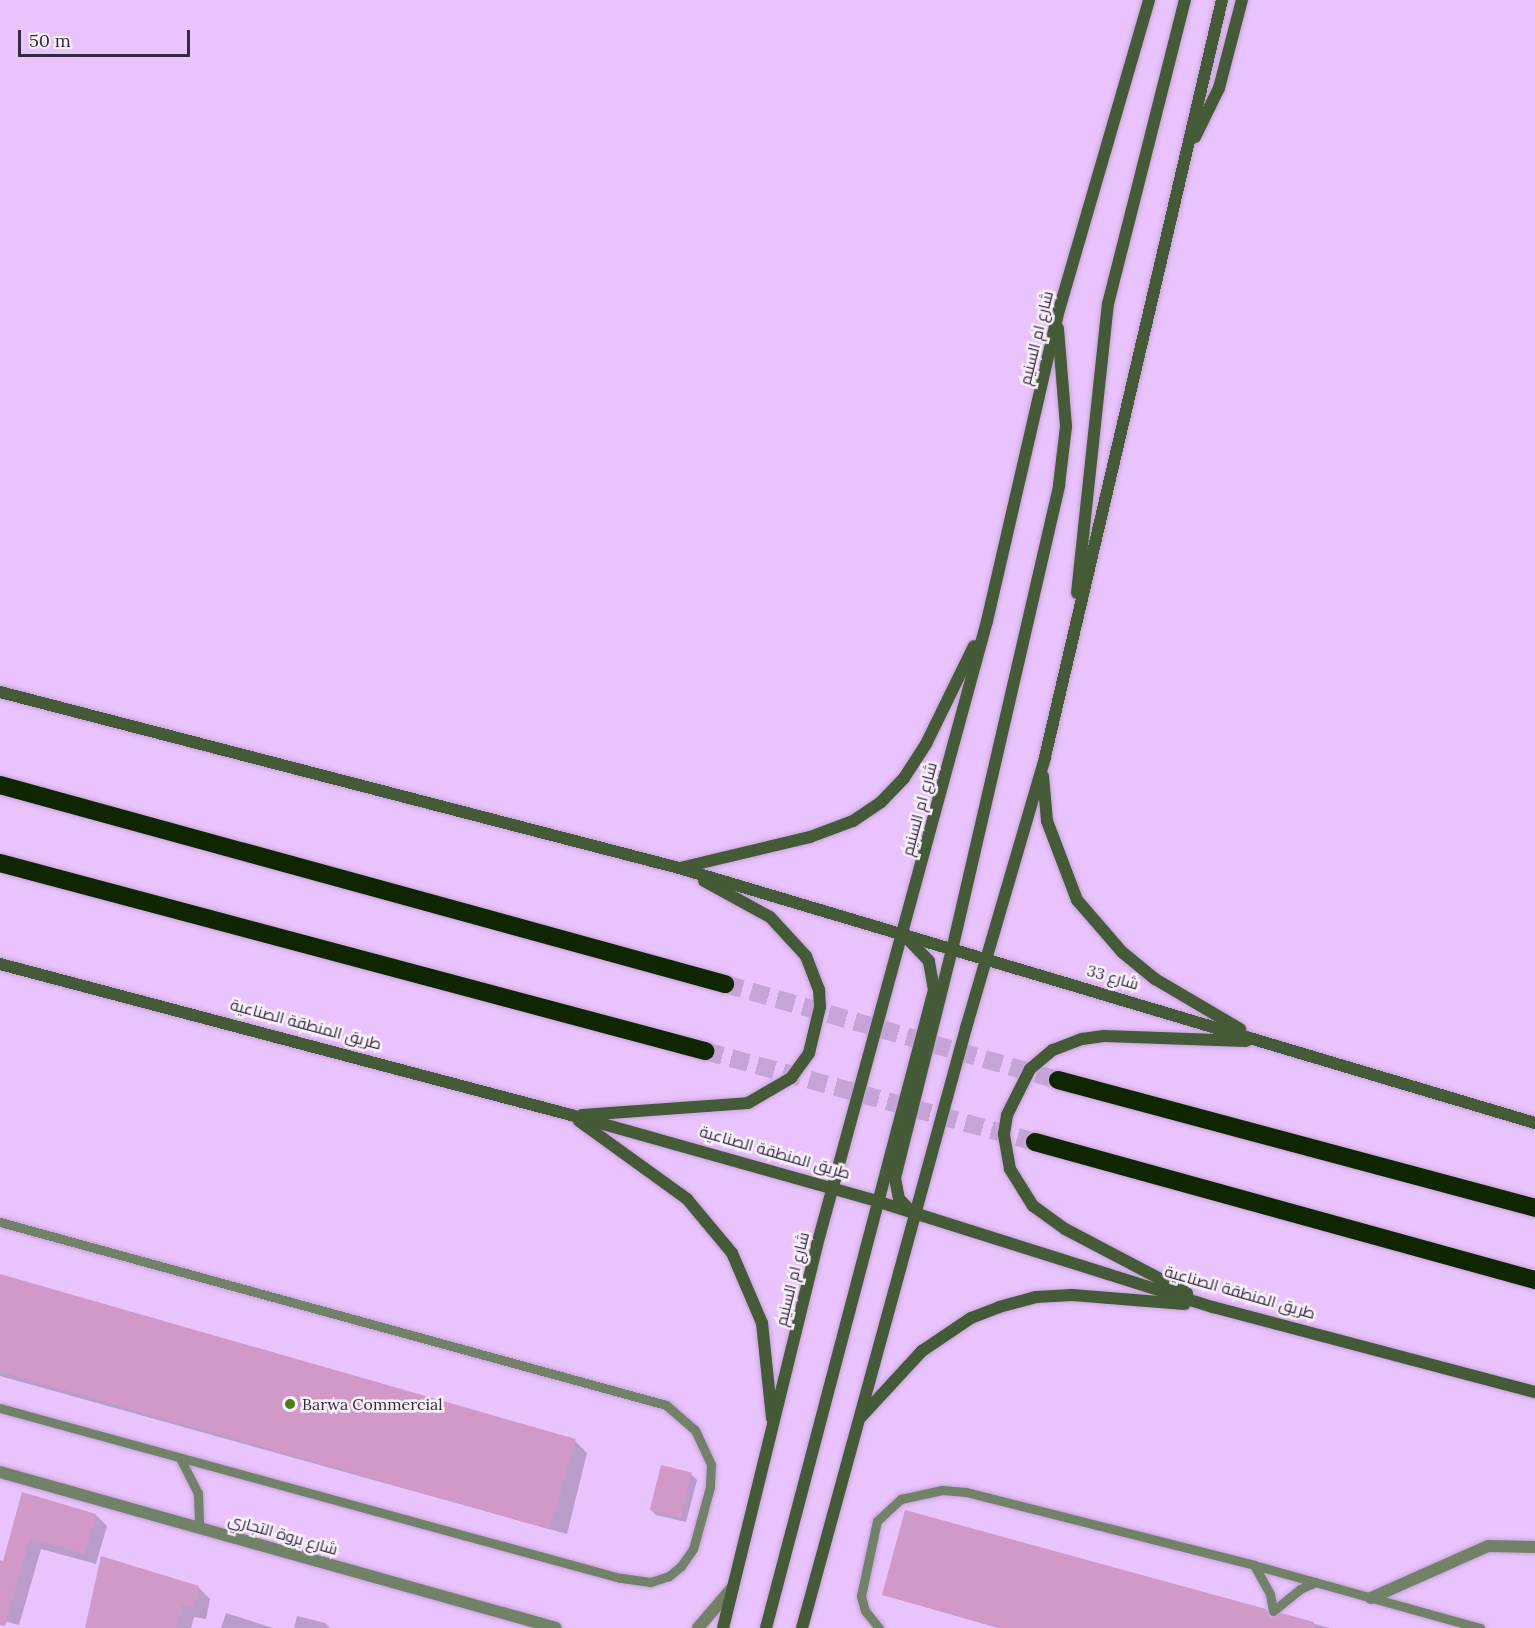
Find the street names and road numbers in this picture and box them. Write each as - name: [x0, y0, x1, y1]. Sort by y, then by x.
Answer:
- street label: شارع ام السنيم: [1015, 289, 1057, 387]
- street label: شارع ام السنيم: [897, 760, 941, 858]
- street label: شارع 33: [1085, 960, 1141, 994]
- street label: طريق المنطقة الصناعية: [228, 995, 384, 1053]
- street label: طريق المنطقة الصناعية: [697, 1121, 853, 1183]
- street label: شارع ام السنيم: [771, 1230, 813, 1328]
- street label: طريق المنطقة الصناعية: [1162, 1261, 1318, 1323]
- street label: شارع بروة التجاري: [226, 1509, 340, 1559]

